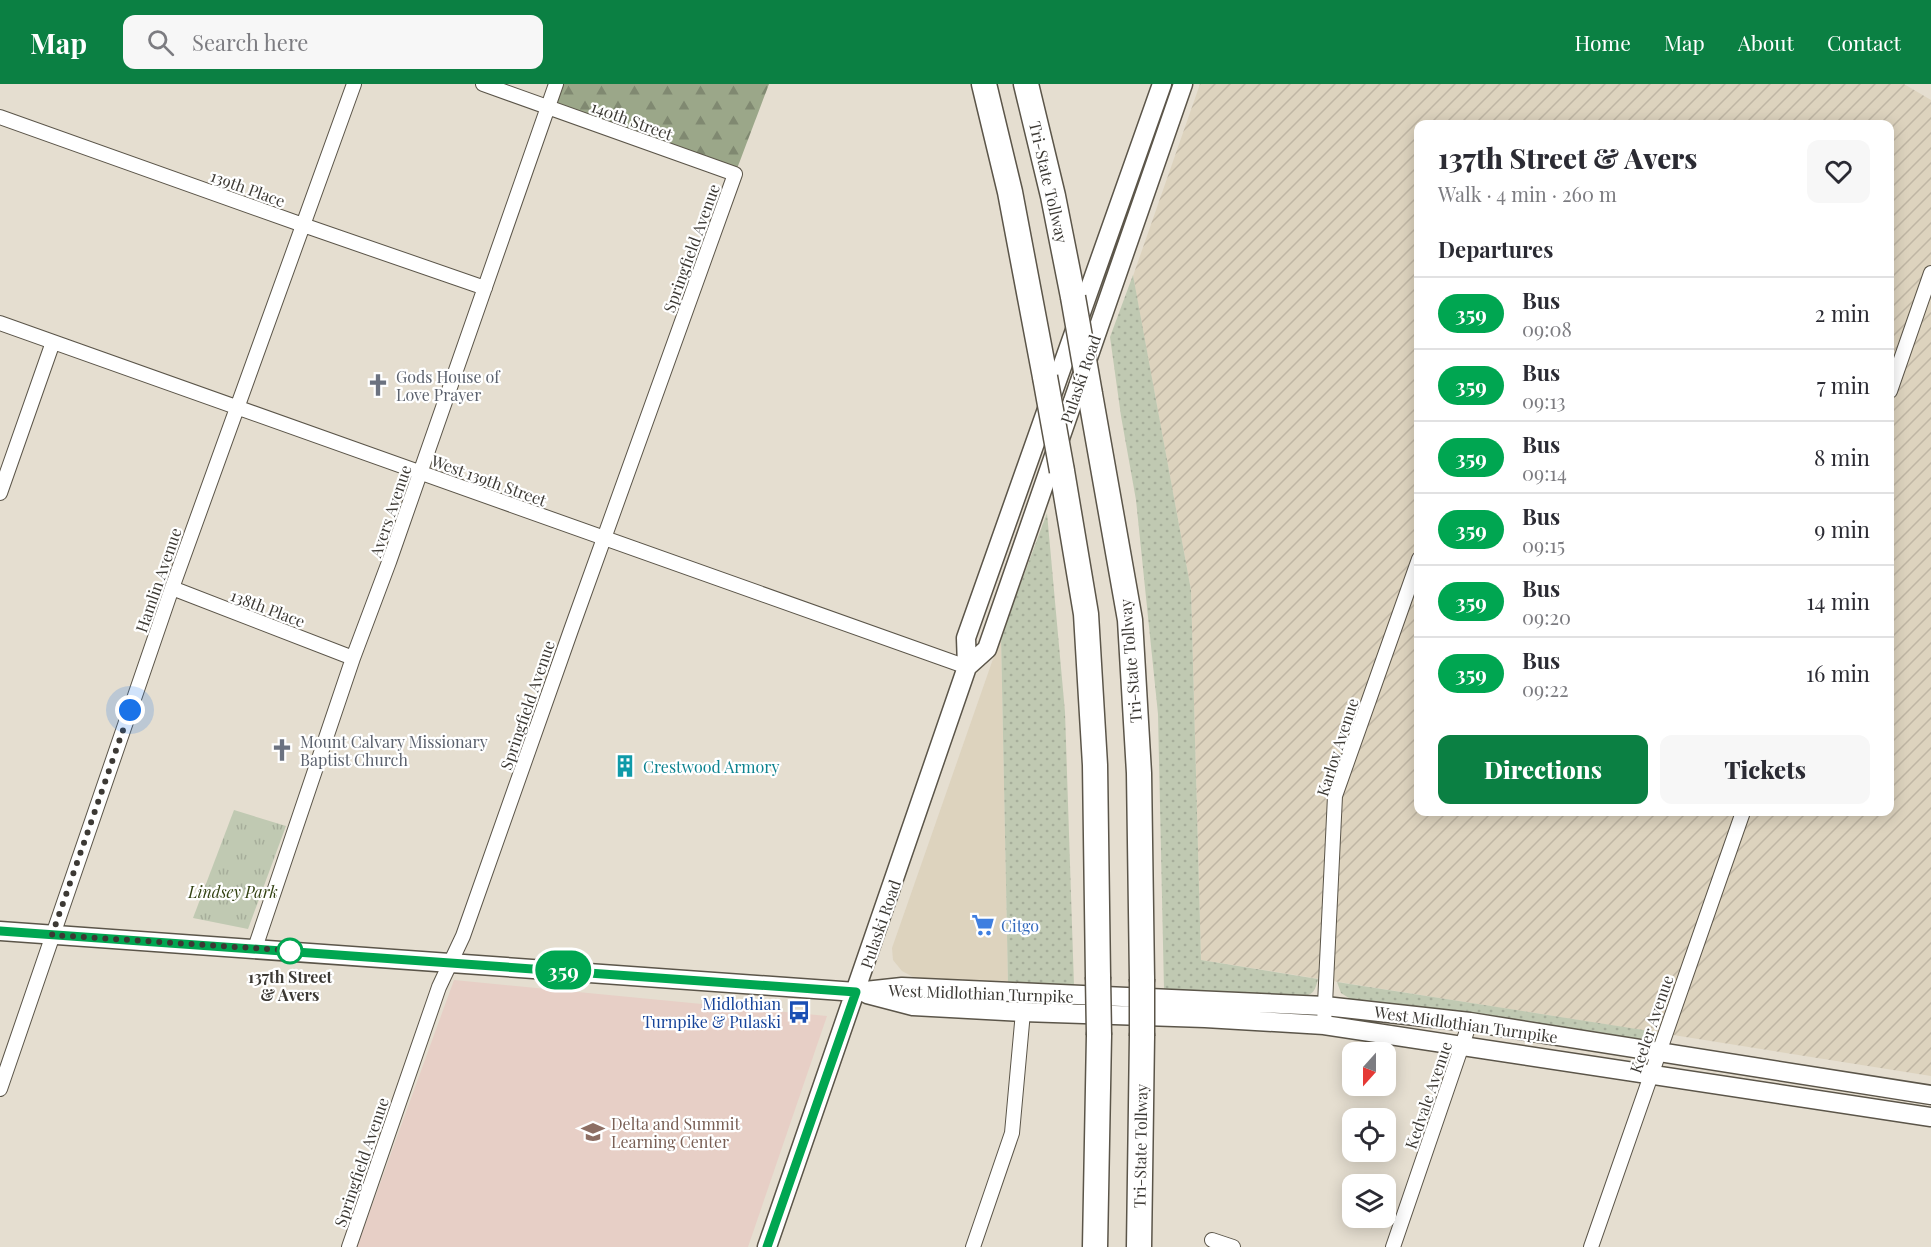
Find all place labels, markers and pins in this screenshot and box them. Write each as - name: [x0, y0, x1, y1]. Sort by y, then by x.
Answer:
- place label: Gods House of Love Prayer: [396, 366, 501, 405]
- church icon: Gods House of Love Prayer: [365, 372, 391, 398]
- place label: Mount Calvary Missionary Baptist Church: [300, 731, 488, 770]
- church icon: Mount Calvary Missionary Baptist Church: [269, 737, 295, 763]
- building icon: Crestwood Armory: [612, 753, 638, 779]
- place label: Crestwood Armory: [643, 756, 780, 777]
- supermarket icon: Citgo: [970, 912, 996, 938]
- place label: Citgo: [1001, 915, 1039, 936]
- marker: 137th Street & Avers: [277, 938, 303, 964]
- place label: 137th Street & Avers: [248, 966, 332, 1005]
- place label: Midlothian Turnpike & Pulaski: [643, 993, 781, 1032]
- bus stop icon: Midlothian Turnpike & Pulaski: [786, 999, 812, 1025]
- place label: Delta and Summit Learning Center: [611, 1113, 741, 1152]
- school or university icon: Delta and Summit Learning Center: [580, 1119, 606, 1145]

